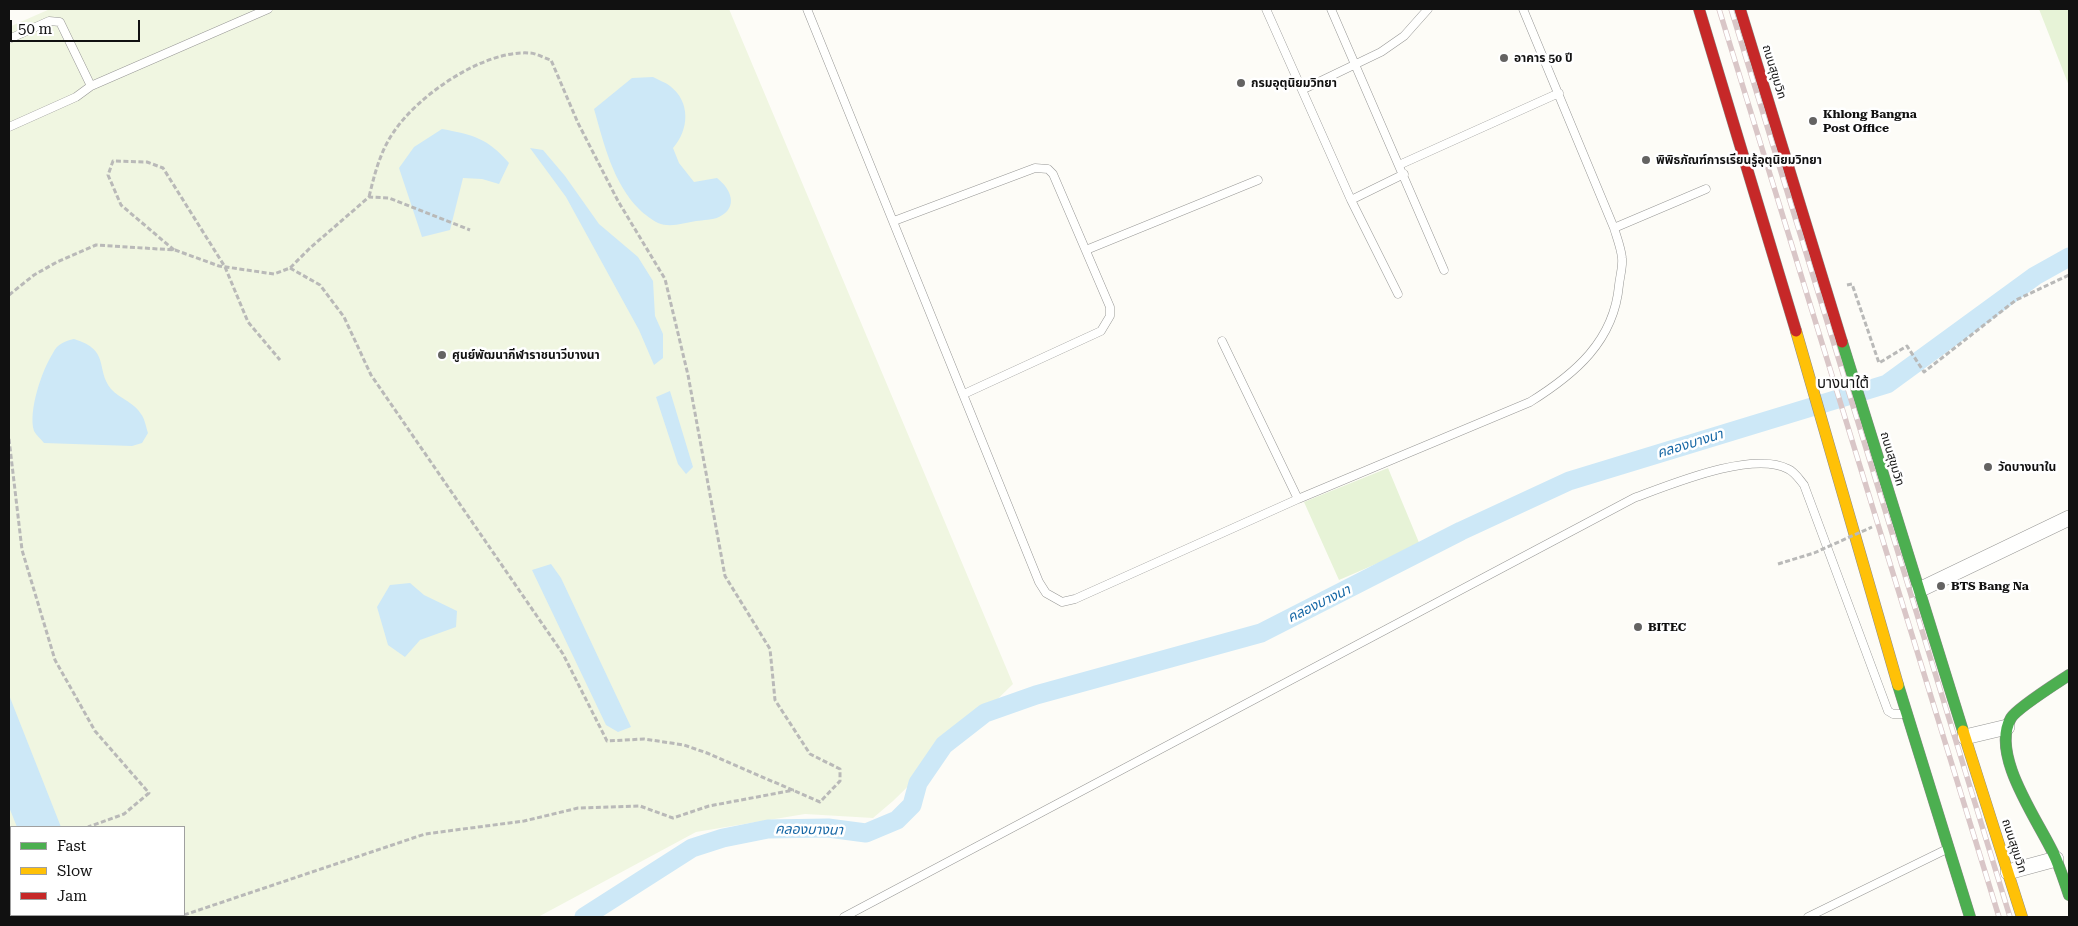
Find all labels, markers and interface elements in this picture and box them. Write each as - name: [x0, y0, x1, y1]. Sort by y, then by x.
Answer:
- scale bar: [12, 10, 142, 42]
- text: 50 m: [18, 20, 52, 38]
- street label: ถนนสุขุมวิท: [1759, 43, 1789, 101]
- place label: อาคาร 50 ปี: [1514, 51, 1573, 65]
- marker: อาคาร 50 ปี: [1498, 52, 1510, 64]
- place label: กรมอุตุนิยมวิทยา: [1251, 76, 1337, 90]
- marker: กรมอุตุนิยมวิทยา: [1235, 77, 1247, 89]
- place label: Khlong Bangna Post Office: [1823, 107, 1917, 135]
- marker: Khlong Bangna Post Office: [1807, 115, 1819, 127]
- place label: พิพิธภัณฑ์การเรียนรู้อุตุนิยมวิทยา: [1656, 153, 1822, 167]
- marker: พิพิธภัณฑ์การเรียนรู้อุตุนิยมวิทยา: [1640, 154, 1652, 166]
- place label: ศูนย์พัฒนากีฬาราชนาวีบางนา: [452, 348, 600, 362]
- marker: ศูนย์พัฒนากีฬาราชนาวีบางนา: [436, 349, 448, 361]
- district label: บางนาใต้: [1817, 375, 1869, 393]
- water label: คลองบางนา: [1655, 426, 1725, 462]
- street label: ถนนสุขุมวิท: [1877, 430, 1907, 488]
- place label: วัดบางนาใน: [1998, 460, 2056, 474]
- marker: วัดบางนาใน: [1982, 461, 1994, 473]
- place label: BTS Bang Na: [1951, 579, 2029, 593]
- marker: BTS Bang Na: [1935, 580, 1947, 592]
- water label: คลองบางนา: [1285, 582, 1353, 626]
- place label: BITEC: [1648, 620, 1686, 634]
- marker: BITEC: [1632, 621, 1644, 633]
- street label: ถนนสุขุมวิท: [1999, 817, 2029, 875]
- water label: คลองบางนา: [775, 821, 843, 839]
- legend: [10, 826, 185, 916]
- text: Fast: [57, 837, 86, 855]
- text: Slow: [57, 862, 92, 880]
- text: Jam: [57, 887, 87, 905]

